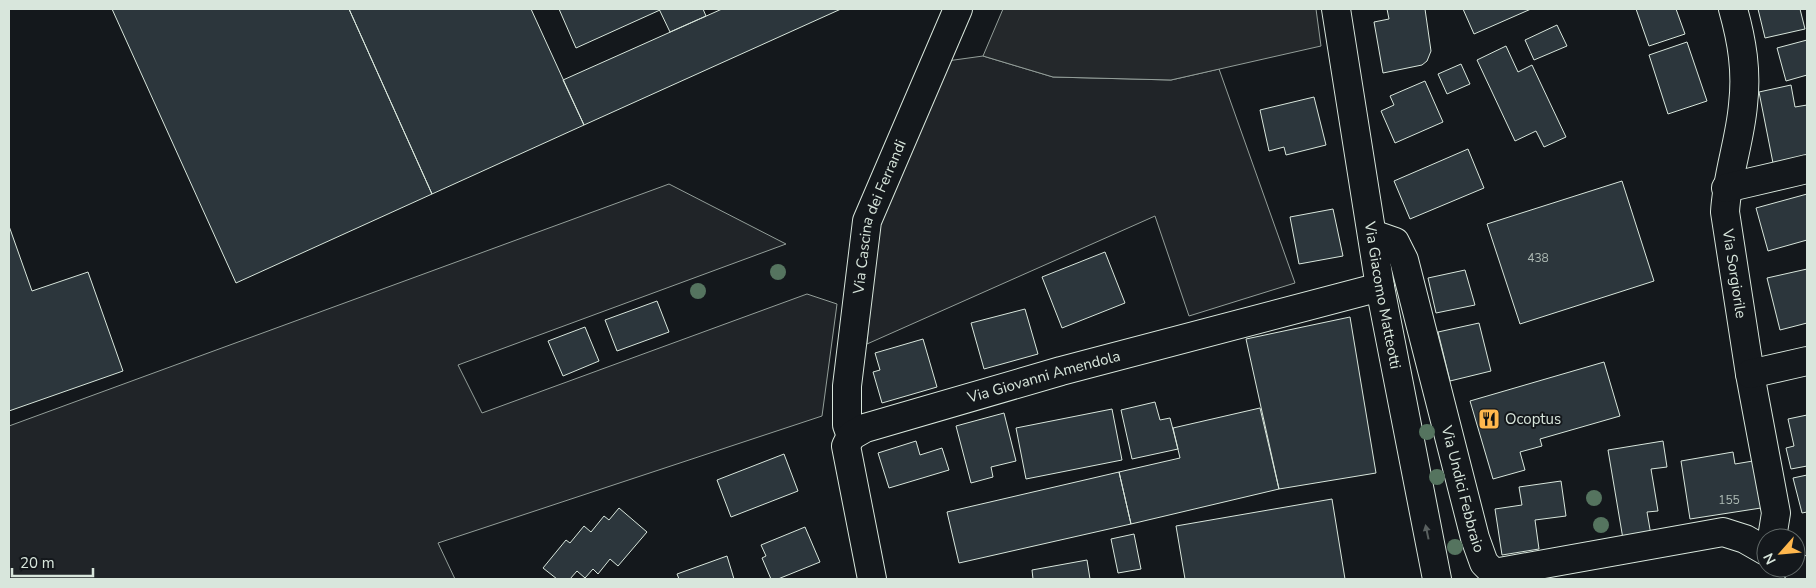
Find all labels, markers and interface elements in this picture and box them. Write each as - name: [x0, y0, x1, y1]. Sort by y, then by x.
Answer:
- street label: Via Cascina dei Ferrandi: [848, 137, 911, 296]
- street label: Via Giacomo Matteotti: [1360, 219, 1406, 371]
- street label: Via Sorgiorile: [1718, 226, 1751, 320]
- house number: 438: [1527, 250, 1549, 266]
- street label: Via Giovanni Amendola: [964, 346, 1123, 408]
- restaurant icon: Ocoptus: [1477, 407, 1501, 431]
- place label: Ocoptus: [1505, 409, 1561, 429]
- street label: Via Undici Febbraio: [1436, 423, 1489, 555]
- house number: 155: [1718, 492, 1740, 508]
- one-way arrow: [1423, 523, 1431, 539]
- north arrow: [1756, 528, 1806, 578]
- scale bar: [12, 546, 94, 578]
- text: N: [1759, 550, 1781, 568]
- text: 20 m: [20, 553, 55, 573]

